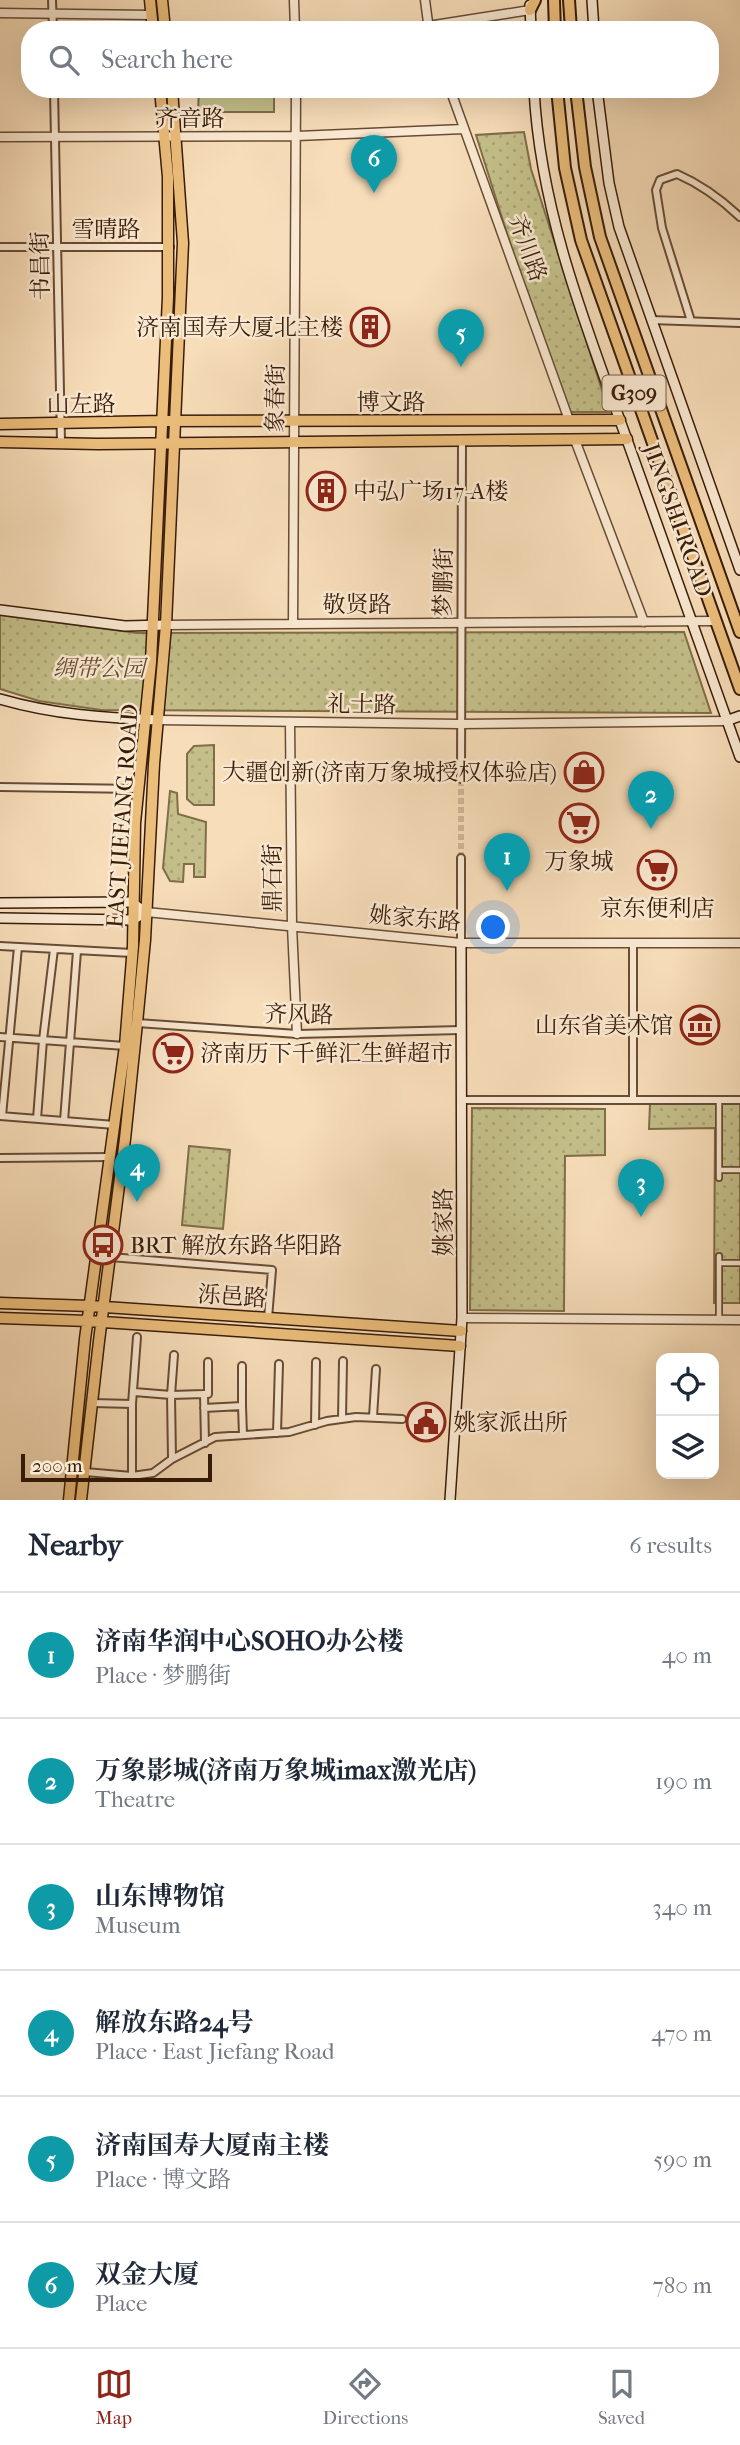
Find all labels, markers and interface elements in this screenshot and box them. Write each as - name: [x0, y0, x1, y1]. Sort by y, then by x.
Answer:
- search box: [21, 21, 719, 98]
- icon: search: [45, 41, 83, 79]
- text: Search here: [101, 44, 233, 75]
- street label: 齐音路: [156, 105, 225, 132]
- pin: 6: [351, 135, 397, 193]
- street label: 齐川路: [503, 211, 552, 285]
- street label: 雪晴路: [72, 216, 141, 243]
- street label: 书昌街: [26, 231, 55, 301]
- building icon: 济南国寿大厦北主楼: [349, 306, 391, 348]
- pin: 5: [438, 309, 484, 367]
- place label: 济南国寿大厦北主楼: [136, 314, 343, 341]
- street label: 象春街: [261, 363, 290, 433]
- road number: G309: [602, 376, 666, 410]
- street label: 博文路: [357, 389, 426, 416]
- street label: 山左路: [46, 390, 116, 419]
- street label: JINGSHI ROAD: [637, 438, 718, 601]
- building icon: 中弘广场17-A楼: [305, 470, 347, 512]
- place label: 中弘广场17-A楼: [353, 478, 508, 505]
- street label: 梦鹏街: [429, 547, 458, 617]
- street label: 敬贤路: [323, 591, 392, 618]
- park label: 绸带公园: [53, 655, 149, 682]
- street label: 礼士路: [327, 690, 397, 719]
- street label: EAST JIEFANG ROAD: [101, 703, 144, 929]
- shop icon: 大疆创新(济南万象城授权体验店): [563, 751, 605, 793]
- place label: 大疆创新(济南万象城授权体验店): [222, 759, 557, 786]
- pin: 2: [628, 771, 674, 829]
- supermarket icon: 万象城: [558, 802, 600, 844]
- pin: 1: [484, 833, 530, 891]
- street label: 鼎石街: [259, 844, 286, 913]
- place label: 万象城: [545, 848, 614, 875]
- supermarket icon: 京东便利店: [636, 849, 678, 891]
- place label: 京东便利店: [600, 895, 715, 922]
- street label: 姚家东路: [368, 901, 462, 936]
- your location: [476, 910, 510, 944]
- street label: 齐风路: [264, 1000, 334, 1029]
- museum icon: 山东省美术馆: [679, 1004, 721, 1046]
- place label: 山东省美术馆: [535, 1012, 673, 1039]
- supermarket icon: 济南历下千鲜汇生鲜超市: [152, 1032, 194, 1074]
- place label: 济南历下千鲜汇生鲜超市: [200, 1040, 453, 1067]
- pin: 4: [114, 1144, 160, 1202]
- pin: 3: [618, 1159, 664, 1217]
- street label: 姚家路: [430, 1188, 457, 1257]
- bus stop icon: BRT 解放东路华阳路: [82, 1224, 124, 1266]
- place label: BRT 解放东路华阳路: [130, 1232, 342, 1259]
- street label: 泺邑路: [197, 1281, 267, 1312]
- map controls: [656, 1353, 719, 1479]
- button: locate: [656, 1353, 719, 1416]
- public building icon: 姚家派出所: [405, 1401, 447, 1443]
- place label: 姚家派出所: [453, 1409, 568, 1436]
- button: layers: [656, 1416, 719, 1479]
- scale bar: [21, 1451, 212, 1483]
- text: 200 m: [32, 1455, 83, 1477]
- text: Nearby: [28, 1528, 123, 1563]
- text: 6 results: [629, 1532, 712, 1559]
- text: 济南华润中心SOHO办公楼: [95, 1626, 404, 1657]
- text: 1: [47, 1642, 55, 1669]
- text: 40 m: [662, 1642, 712, 1669]
- text: Place · 梦鹏街: [95, 1662, 231, 1689]
- text: 万象影城(济南万象城imax激光店): [95, 1755, 476, 1786]
- text: 2: [45, 1768, 57, 1795]
- text: 190 m: [655, 1768, 712, 1795]
- text: Theatre: [95, 1786, 175, 1813]
- text: 山东博物馆: [95, 1881, 225, 1912]
- text: 3: [46, 1894, 56, 1921]
- text: 340 m: [652, 1894, 712, 1921]
- text: Museum: [95, 1912, 181, 1939]
- text: 解放东路24号: [95, 2007, 254, 2038]
- text: 4: [44, 2020, 58, 2047]
- text: 470 m: [651, 2020, 712, 2047]
- text: Place · East Jiefang Road: [95, 2038, 335, 2065]
- text: 济南国寿大厦南主楼: [95, 2130, 329, 2161]
- text: 5: [46, 2146, 56, 2173]
- text: 590 m: [653, 2146, 712, 2173]
- text: Place · 博文路: [95, 2166, 231, 2193]
- text: 双金大厦: [95, 2259, 199, 2290]
- text: 6: [45, 2272, 57, 2299]
- text: 780 m: [653, 2272, 712, 2299]
- text: Place: [95, 2290, 147, 2317]
- tab: Map: [95, 2365, 133, 2429]
- tab: Directions: [323, 2365, 408, 2429]
- tab: Saved: [598, 2365, 645, 2429]

